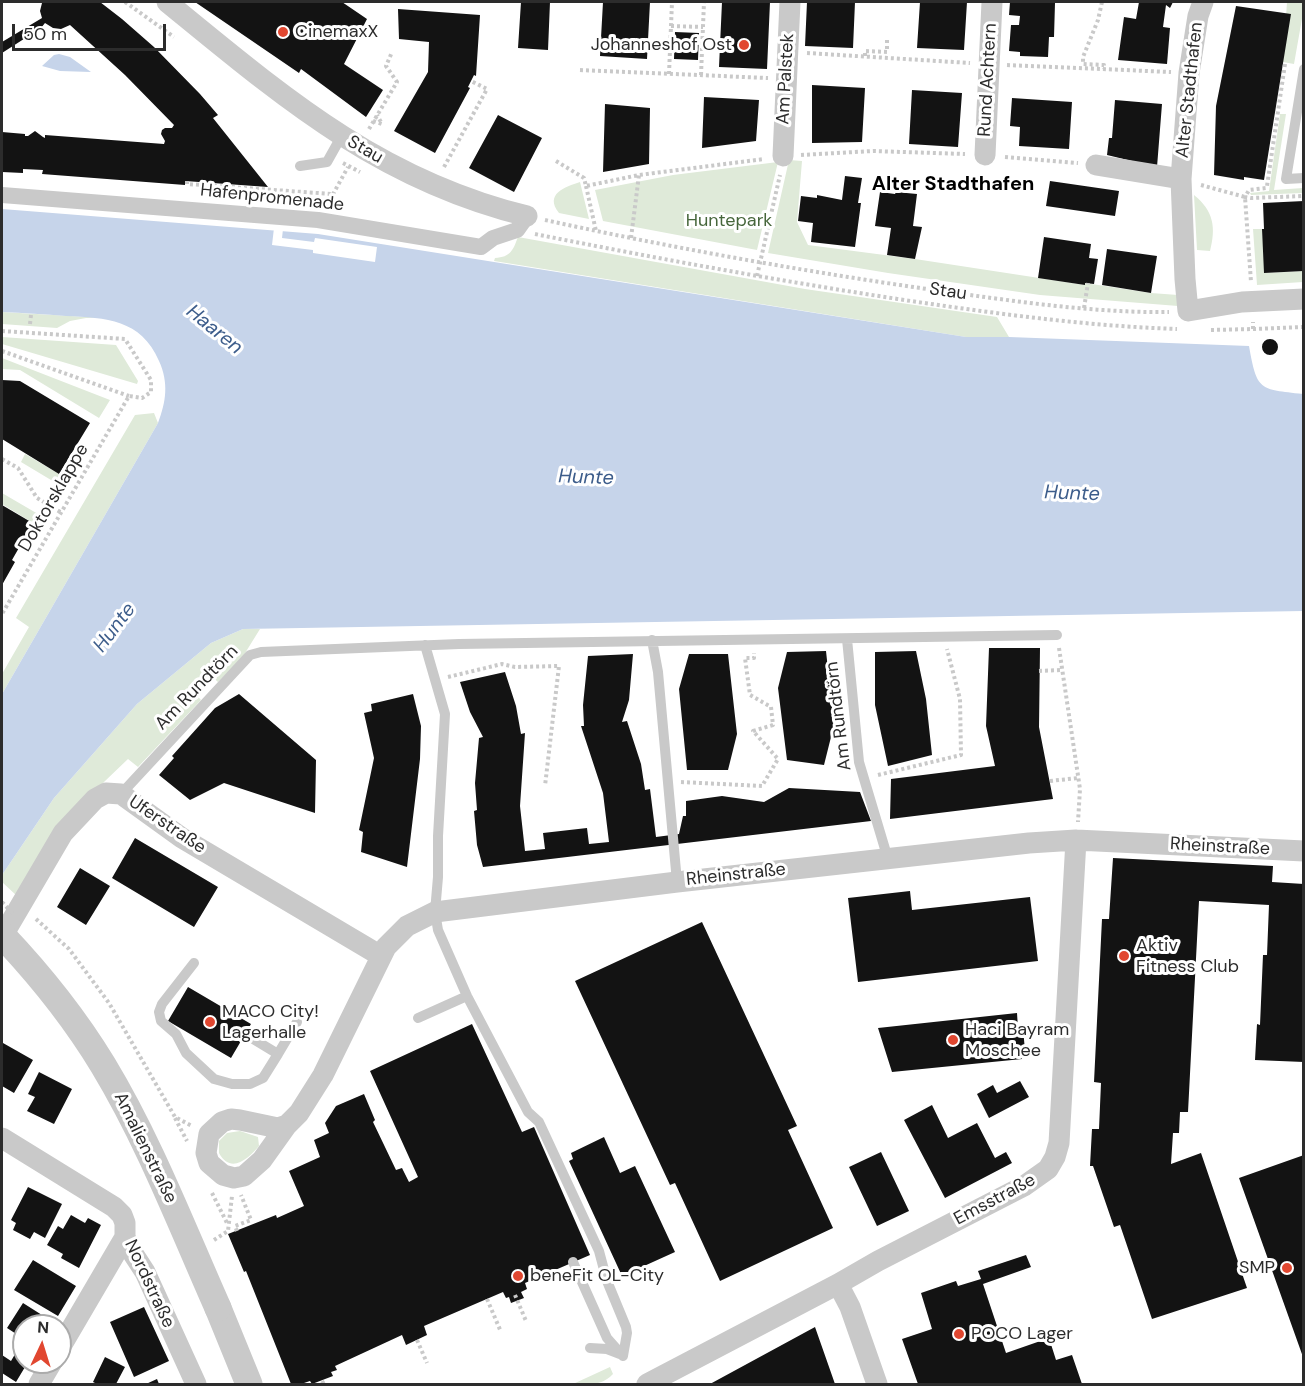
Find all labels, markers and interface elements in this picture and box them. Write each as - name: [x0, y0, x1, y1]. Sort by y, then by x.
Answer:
- scale bar: [15, 12, 170, 50]
- place label: CinemaxX: [295, 21, 378, 43]
- street label: Alter Stadthafen: [1172, 21, 1208, 159]
- text: 50 m: [23, 22, 67, 46]
- street label: Rund Achtern: [974, 23, 1002, 137]
- marker: CinemaxX: [276, 25, 290, 39]
- street label: Am Palstek: [773, 33, 799, 125]
- place label: Johanneshof Ost: [591, 34, 732, 56]
- marker: Johanneshof Ost: [737, 38, 751, 52]
- street label: Stau: [343, 131, 387, 169]
- district label: Alter Stadthafen: [872, 173, 1034, 197]
- street label: Hafenpromenade: [199, 180, 345, 216]
- park label: Huntepark: [686, 210, 772, 232]
- street label: Stau: [928, 279, 968, 305]
- water label: Haaren: [181, 300, 247, 360]
- street label: Doktorsklappe: [14, 440, 94, 556]
- water label: Hunte: [558, 465, 614, 491]
- water label: Hunte: [1044, 481, 1100, 507]
- water label: Hunte: [89, 599, 141, 657]
- street label: Am Rundtörn: [151, 641, 243, 735]
- street label: Am Rundtörn: [822, 660, 856, 772]
- street label: Uferstraße: [124, 791, 210, 859]
- street label: Rheinstraße: [1170, 834, 1270, 860]
- street label: Rheinstraße: [685, 859, 787, 891]
- place label: Aktiv Fitness Club: [1136, 935, 1239, 978]
- marker: Aktiv Fitness Club: [1117, 949, 1131, 963]
- place label: MACO City! Lagerhalle: [222, 1001, 319, 1044]
- marker: MACO City! Lagerhalle: [203, 1015, 217, 1029]
- place label: Haci Bayram Moschee: [965, 1019, 1069, 1062]
- marker: Haci Bayram Moschee: [946, 1033, 960, 1047]
- street label: Amalienstraße: [109, 1089, 181, 1207]
- street label: Emsstraße: [951, 1170, 1039, 1230]
- street label: Nordstraße: [119, 1237, 179, 1331]
- place label: SMP: [1239, 1257, 1275, 1279]
- marker: SMP: [1280, 1261, 1294, 1275]
- place label: beneFit OL-City: [530, 1265, 664, 1287]
- marker: beneFit OL-City: [511, 1269, 525, 1283]
- north arrow: [12, 1314, 72, 1374]
- text: N: [37, 1317, 50, 1338]
- place label: POCO Lager: [971, 1323, 1073, 1345]
- marker: POCO Lager: [952, 1327, 966, 1341]

